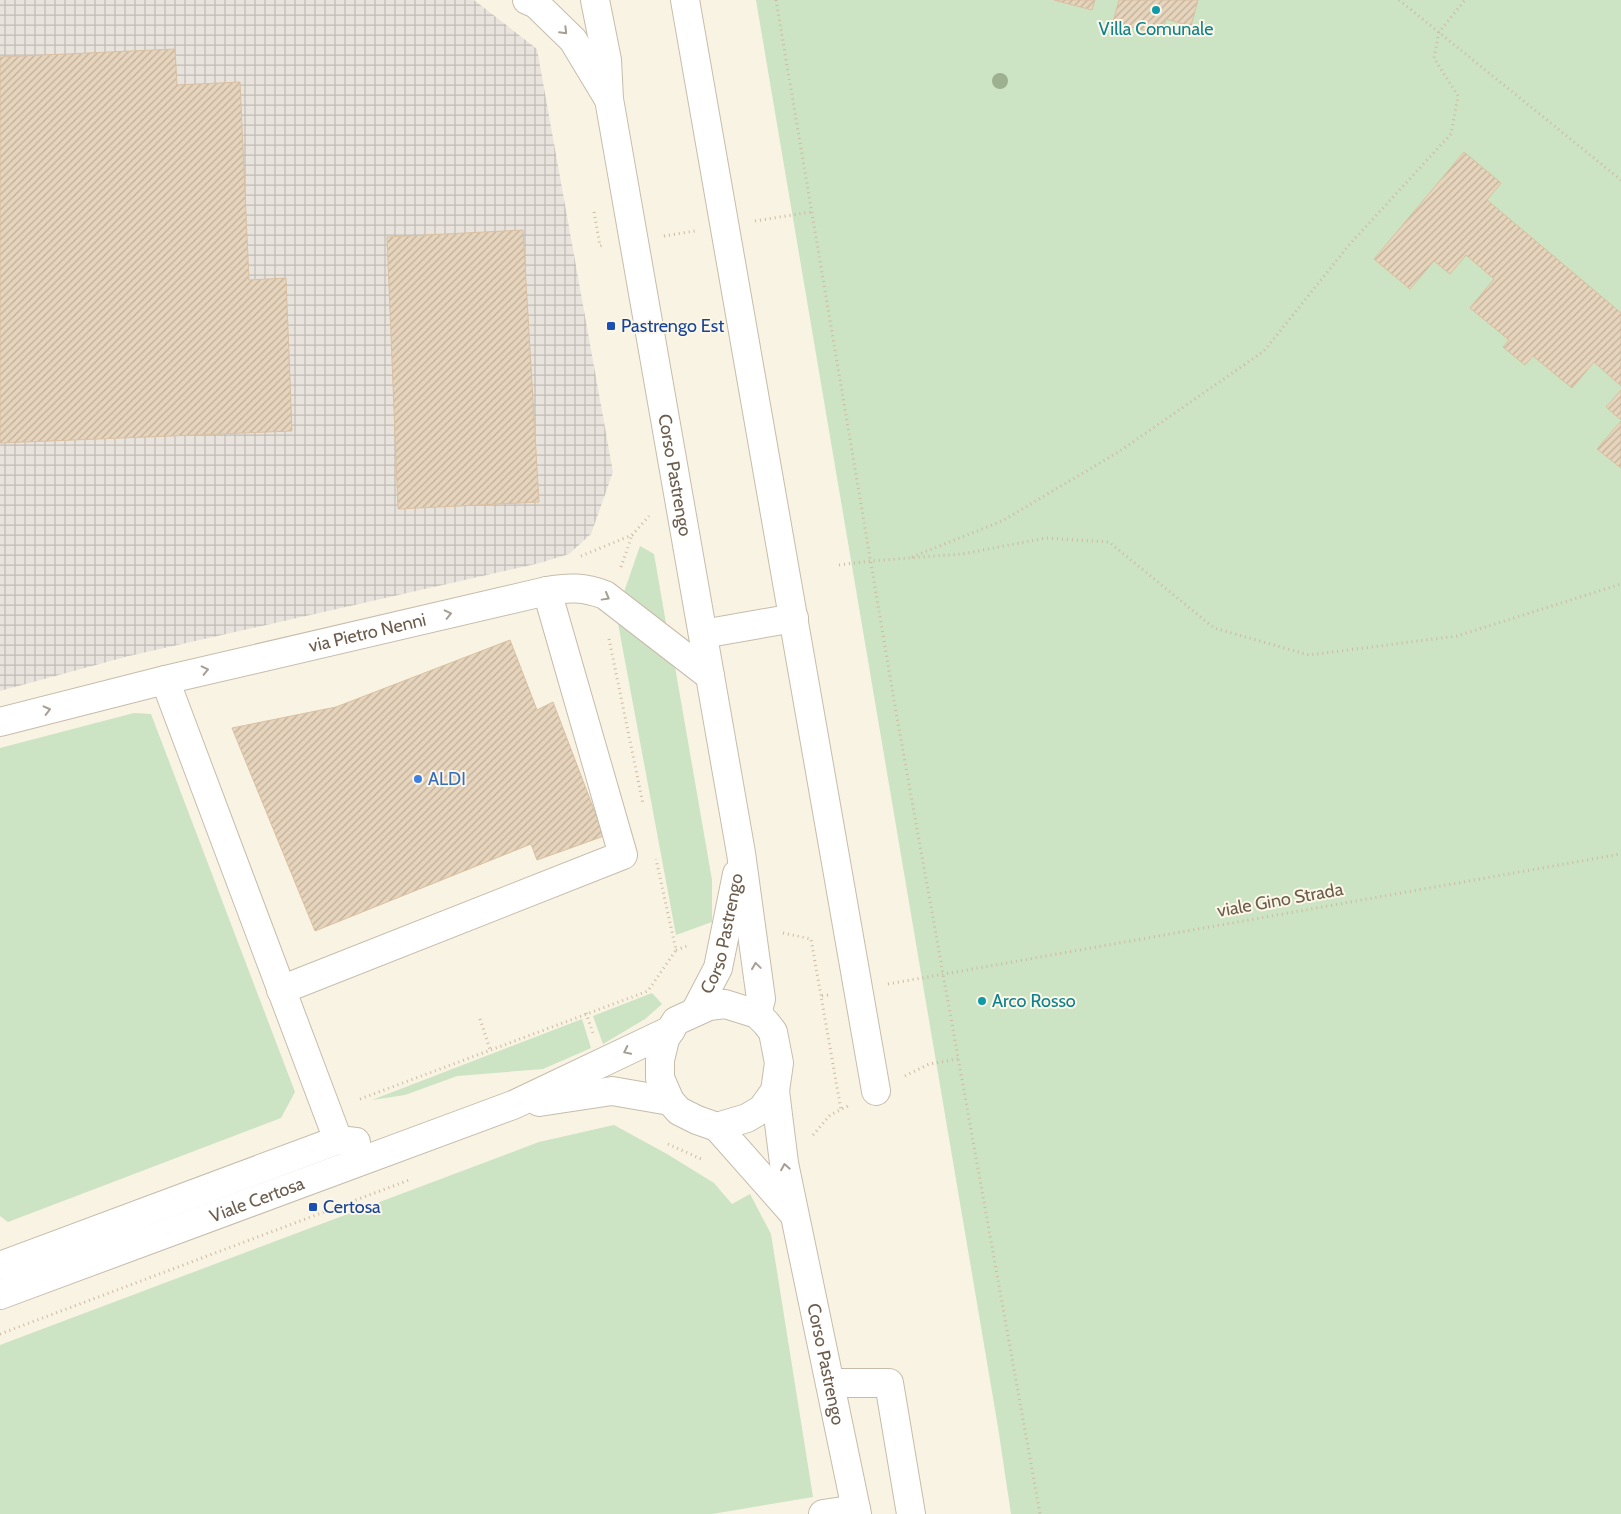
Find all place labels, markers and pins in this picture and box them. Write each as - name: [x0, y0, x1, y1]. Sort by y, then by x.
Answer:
- marker: Villa Comunale: [1150, 4, 1162, 16]
- place label: Villa Comunale: [1099, 18, 1213, 40]
- place label: Pastrengo Est: [621, 315, 724, 337]
- marker: Pastrengo Est: [605, 320, 617, 332]
- place label: ALDI: [428, 768, 466, 790]
- marker: ALDI: [412, 773, 424, 785]
- place label: Arco Rosso: [992, 990, 1076, 1012]
- marker: Arco Rosso: [976, 995, 988, 1007]
- place label: Certosa: [323, 1196, 381, 1218]
- marker: Certosa: [307, 1201, 319, 1213]

